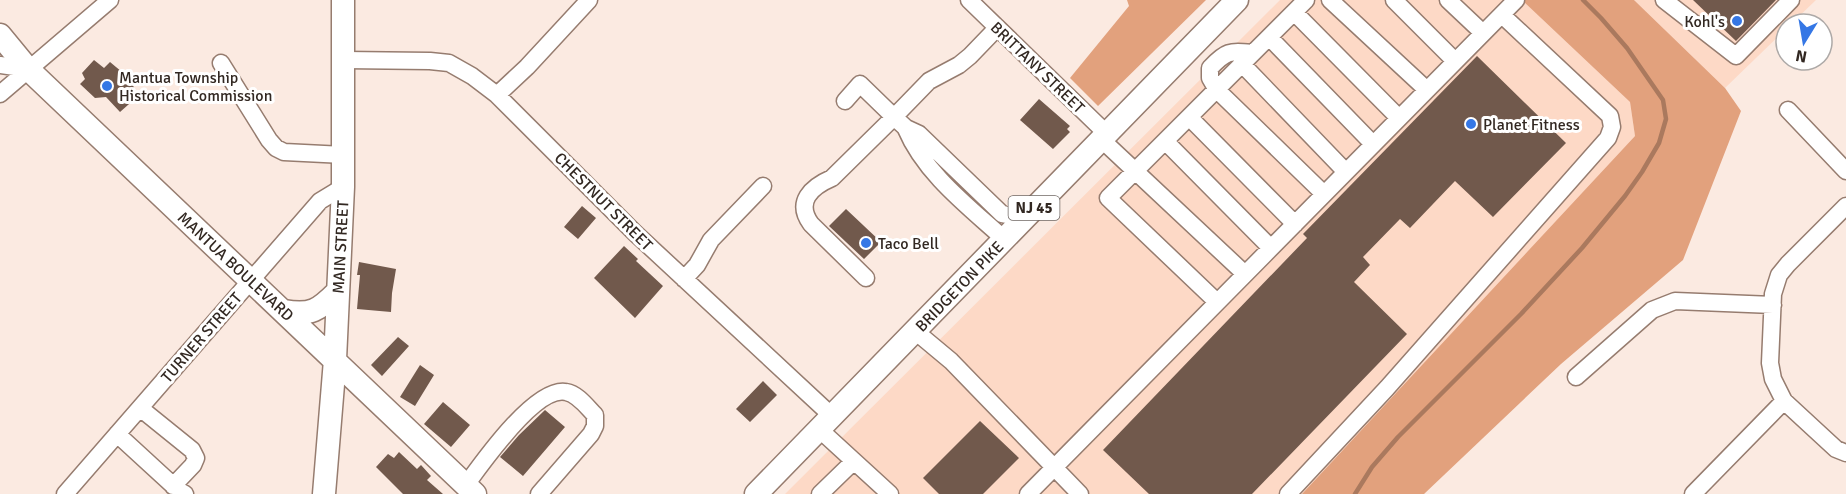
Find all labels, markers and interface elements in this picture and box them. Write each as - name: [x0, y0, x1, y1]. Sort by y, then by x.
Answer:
- place label: Kohl's: [1684, 12, 1725, 32]
- north arrow: [1774, 12, 1834, 72]
- marker: Kohl's: [1730, 14, 1744, 28]
- street label: BRITTANY STREET: [986, 18, 1089, 118]
- text: N: [1794, 45, 1809, 67]
- place label: Mantua Township Historical Commission: [119, 68, 272, 106]
- marker: Mantua Township Historical Commission: [100, 79, 114, 93]
- place label: Planet Fitness: [1483, 115, 1580, 135]
- marker: Planet Fitness: [1464, 117, 1478, 131]
- street label: CHESTNUT STREET: [550, 148, 657, 255]
- road number: NJ 45: [1008, 196, 1060, 220]
- street label: MAIN STREET: [329, 200, 353, 294]
- street label: MANTUA BOULEVARD: [173, 208, 297, 326]
- place label: Taco Bell: [878, 234, 939, 254]
- marker: Taco Bell: [859, 236, 873, 250]
- street label: BRIDGETON PIKE: [911, 237, 1008, 336]
- street label: TURNER STREET: [157, 288, 247, 387]

